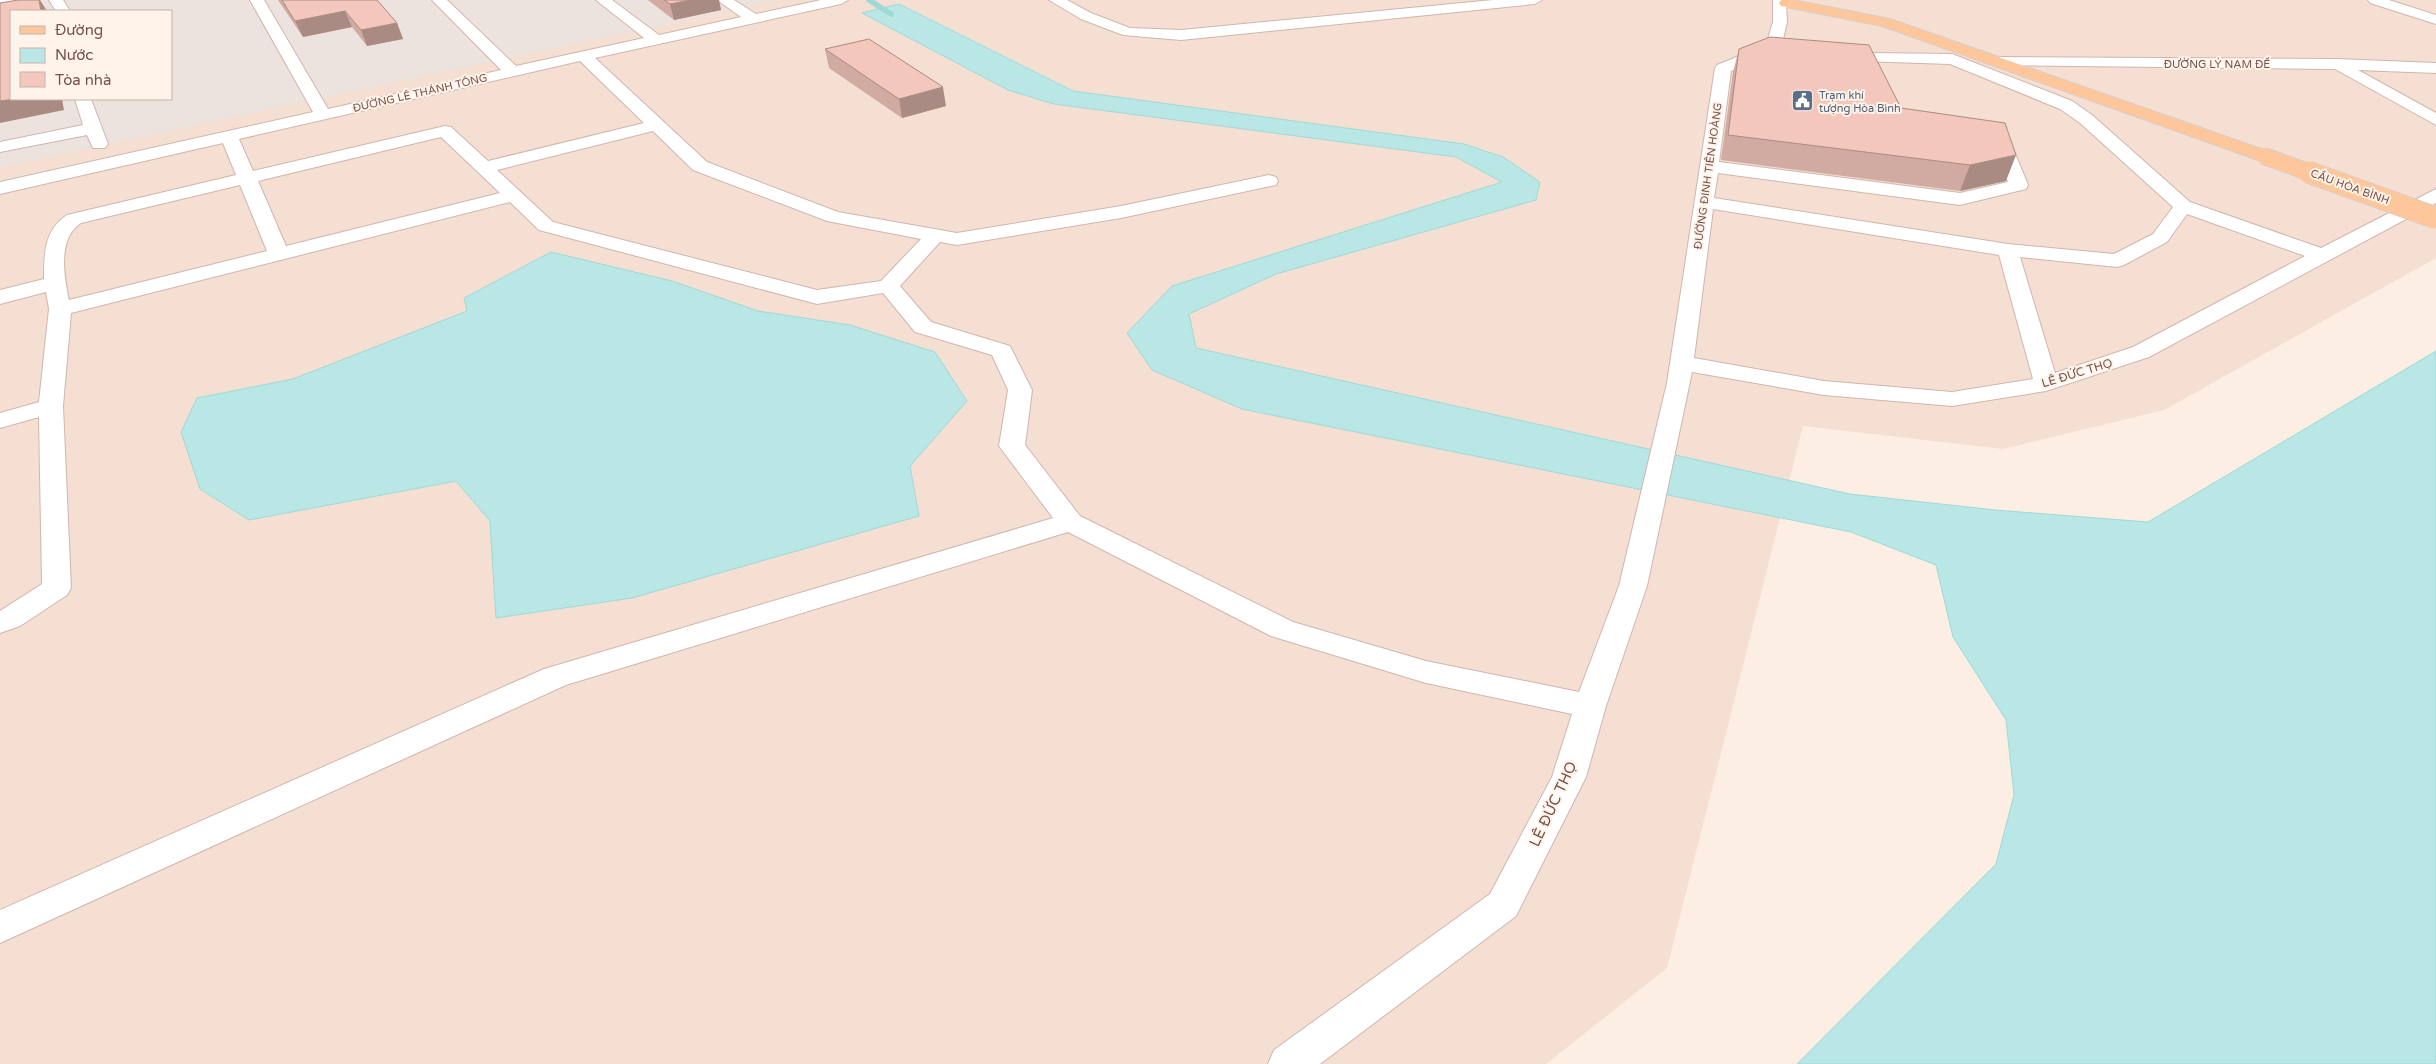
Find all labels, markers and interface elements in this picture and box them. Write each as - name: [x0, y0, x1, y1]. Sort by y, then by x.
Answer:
- legend: [10, 10, 172, 100]
- text: Đường: [55, 21, 103, 39]
- text: Nước: [55, 46, 93, 64]
- street label: ĐƯỜNG LÝ NAM ĐẾ: [2164, 57, 2270, 71]
- street label: ĐƯỜNG LÊ THÁNH TÔNG: [351, 70, 489, 115]
- text: Tòa nhà: [55, 71, 111, 89]
- public building icon: Trạm khí tượng Hòa Bình: [1791, 89, 1815, 113]
- place label: Trạm khí tượng Hòa Bình: [1819, 89, 1901, 115]
- street label: ĐƯỜNG ĐINH TIÊN HOÀNG: [1690, 102, 1725, 250]
- street label: CẦU HÒA BÌNH: [2309, 166, 2392, 207]
- street label: LÊ ĐỨC THỌ: [2040, 355, 2114, 390]
- street label: LÊ ĐỨC THỌ: [1525, 759, 1581, 849]

